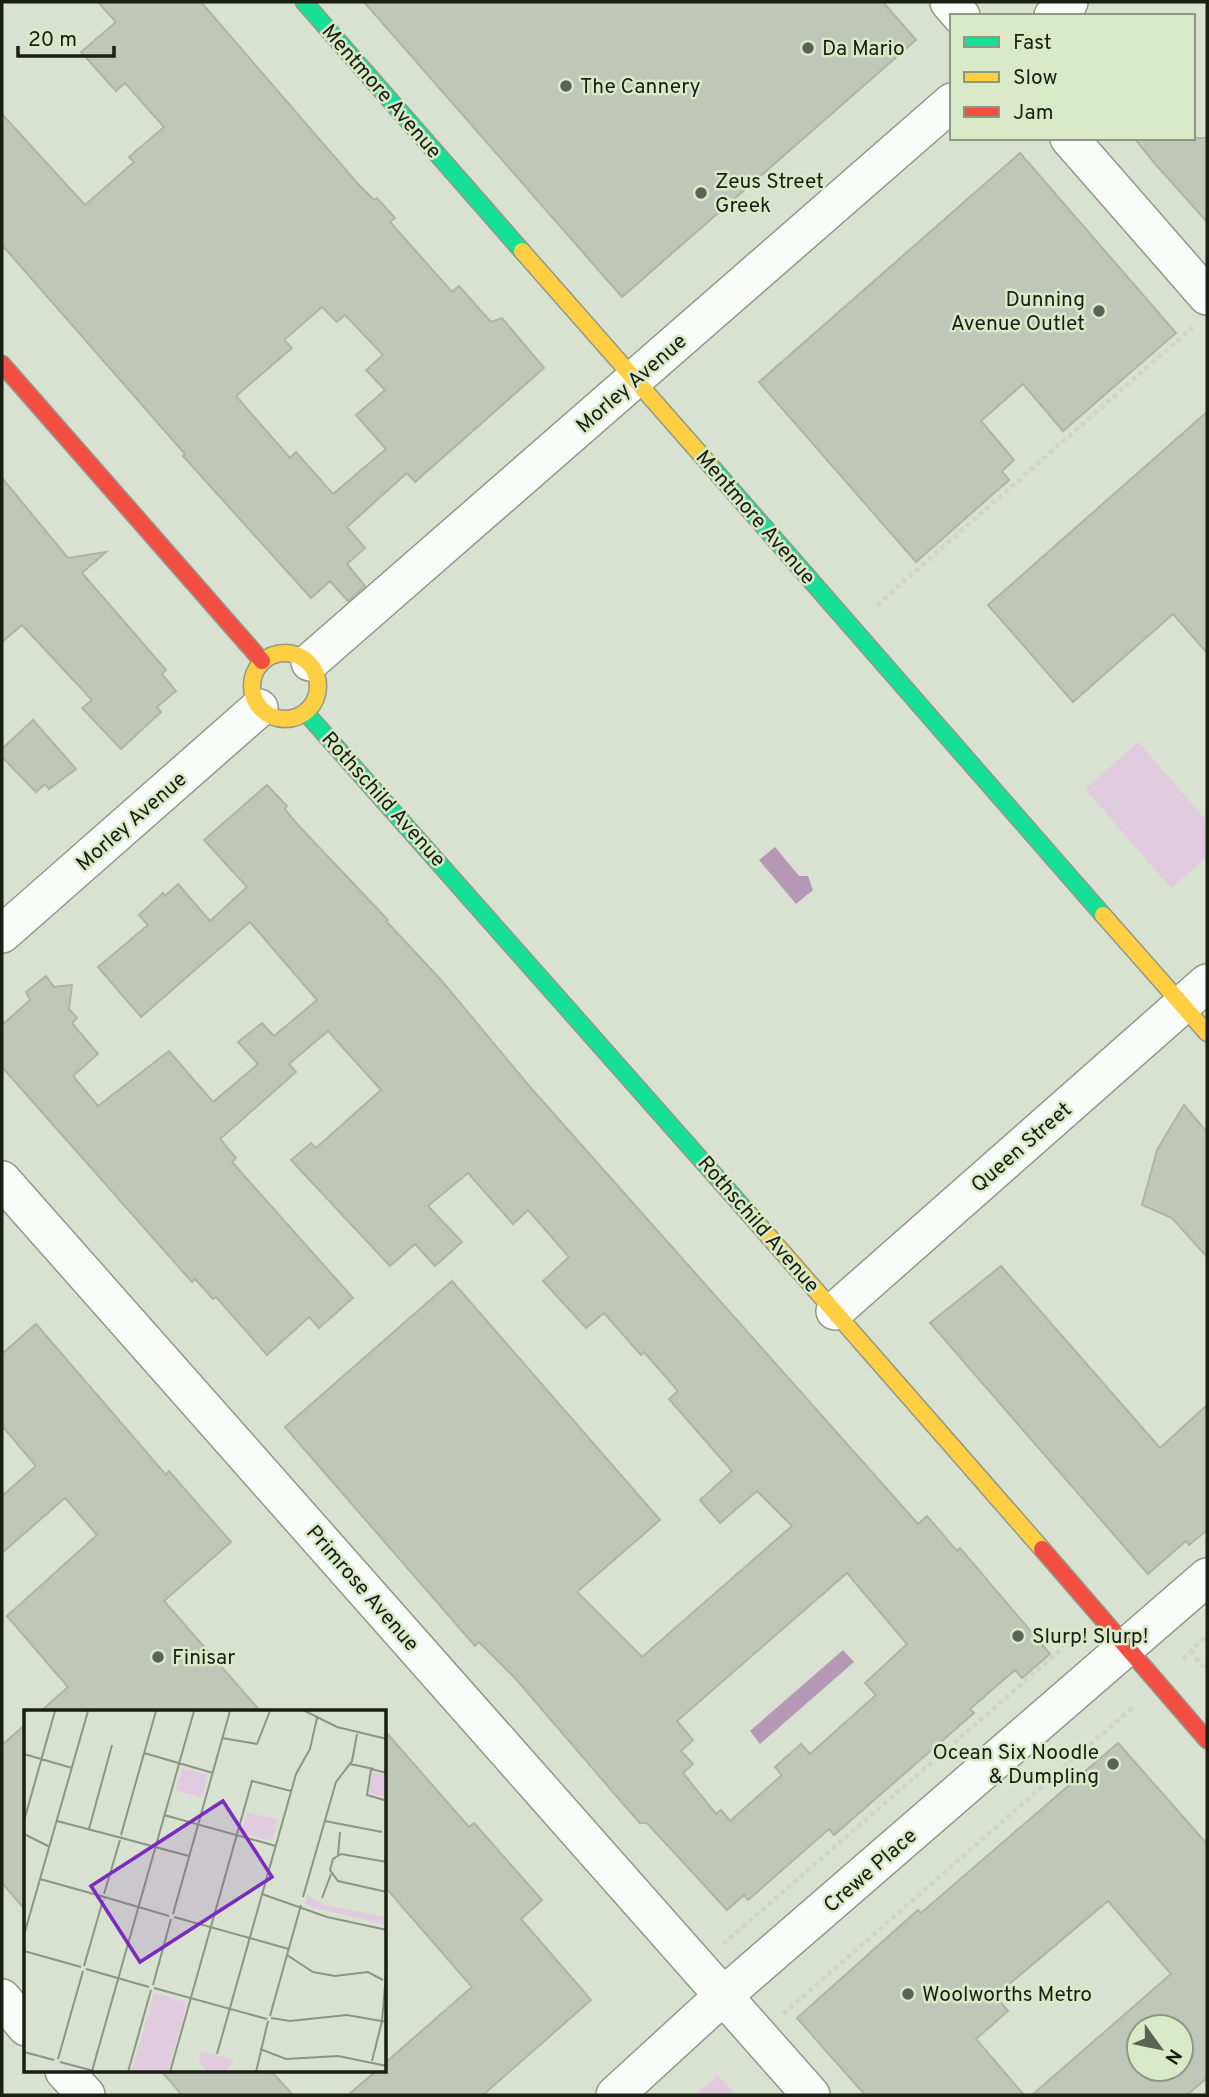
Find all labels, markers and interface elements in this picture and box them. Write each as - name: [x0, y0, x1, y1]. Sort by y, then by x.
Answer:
- scale bar: [18, 14, 114, 58]
- legend: [950, 14, 1195, 140]
- street label: Mentmore Avenue: [315, 19, 447, 165]
- text: 20 m: [28, 27, 77, 54]
- text: Fast: [1013, 30, 1052, 57]
- place label: Da Mario: [822, 36, 905, 63]
- marker: Da Mario: [800, 40, 816, 56]
- text: Slow: [1013, 65, 1058, 92]
- place label: The Cannery: [580, 74, 701, 101]
- marker: The Cannery: [558, 78, 574, 94]
- text: Jam: [1013, 100, 1054, 127]
- place label: Zeus Street Greek: [715, 169, 824, 220]
- marker: Zeus Street Greek: [693, 185, 709, 201]
- place label: Dunning Avenue Outlet: [951, 287, 1085, 338]
- marker: Dunning Avenue Outlet: [1091, 303, 1107, 319]
- street label: Morley Avenue: [571, 329, 693, 440]
- street label: Mentmore Avenue: [689, 445, 821, 591]
- street label: Rothschild Avenue: [315, 727, 451, 873]
- street label: Morley Avenue: [71, 767, 193, 878]
- street label: Queen Street: [966, 1097, 1078, 1199]
- street label: Rothschild Avenue: [691, 1151, 825, 1299]
- street label: Primrose Avenue: [299, 1520, 424, 1658]
- place label: Slurp! Slurp!: [1032, 1624, 1148, 1651]
- marker: Slurp! Slurp!: [1010, 1628, 1026, 1644]
- place label: Finisar: [172, 1645, 235, 1672]
- marker: Finisar: [150, 1649, 166, 1665]
- inset map: [24, 1710, 387, 2072]
- place label: Ocean Six Noodle & Dumpling: [933, 1740, 1099, 1791]
- marker: Ocean Six Noodle & Dumpling: [1105, 1756, 1121, 1772]
- street label: Crewe Place: [819, 1823, 923, 1919]
- place label: Woolworths Metro: [922, 1982, 1092, 2009]
- marker: Woolworths Metro: [900, 1986, 916, 2002]
- north arrow: [1125, 2013, 1195, 2083]
- text: N: [1159, 2044, 1186, 2068]

